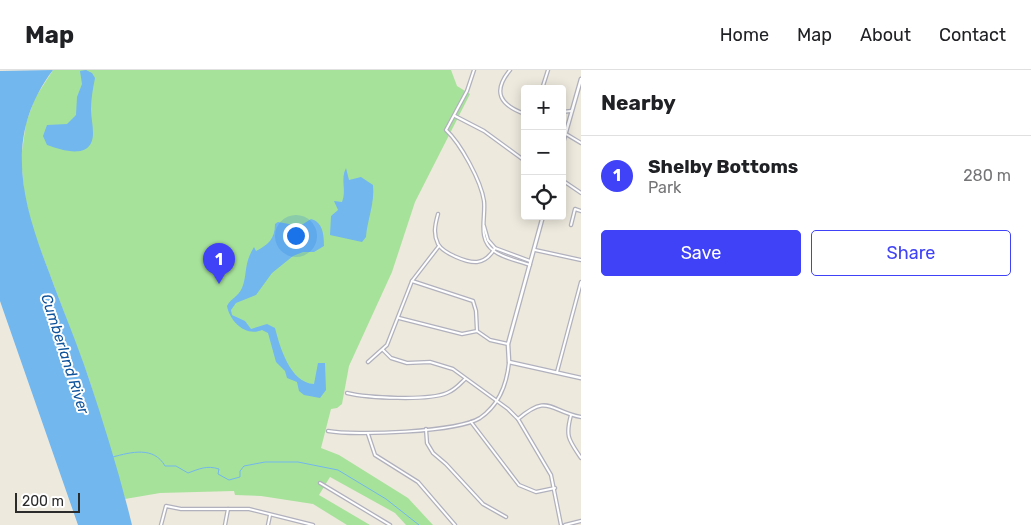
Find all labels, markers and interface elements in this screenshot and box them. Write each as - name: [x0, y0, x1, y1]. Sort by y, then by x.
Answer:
- text: Map: [25, 21, 74, 49]
- text: Home: [720, 24, 769, 46]
- text: Map: [797, 24, 832, 46]
- text: About: [860, 24, 911, 46]
- text: Contact: [939, 24, 1006, 46]
- map controls: [521, 85, 566, 220]
- button: +: [521, 85, 566, 130]
- text: Nearby: [601, 90, 676, 115]
- button: −: [521, 130, 566, 175]
- text: Shelby Bottoms: [648, 155, 798, 178]
- text: 1: [613, 166, 621, 185]
- text: 280 m: [963, 166, 1011, 185]
- button: locate: [521, 175, 566, 220]
- text: Park: [648, 178, 681, 197]
- your location: [283, 223, 309, 249]
- button: Save: [601, 230, 801, 276]
- button: Share: [811, 230, 1011, 276]
- pin: 1: [203, 243, 235, 284]
- water label: Cumberland River: [37, 292, 93, 418]
- scale bar: [15, 490, 80, 513]
- text: 200 m: [22, 493, 64, 510]

